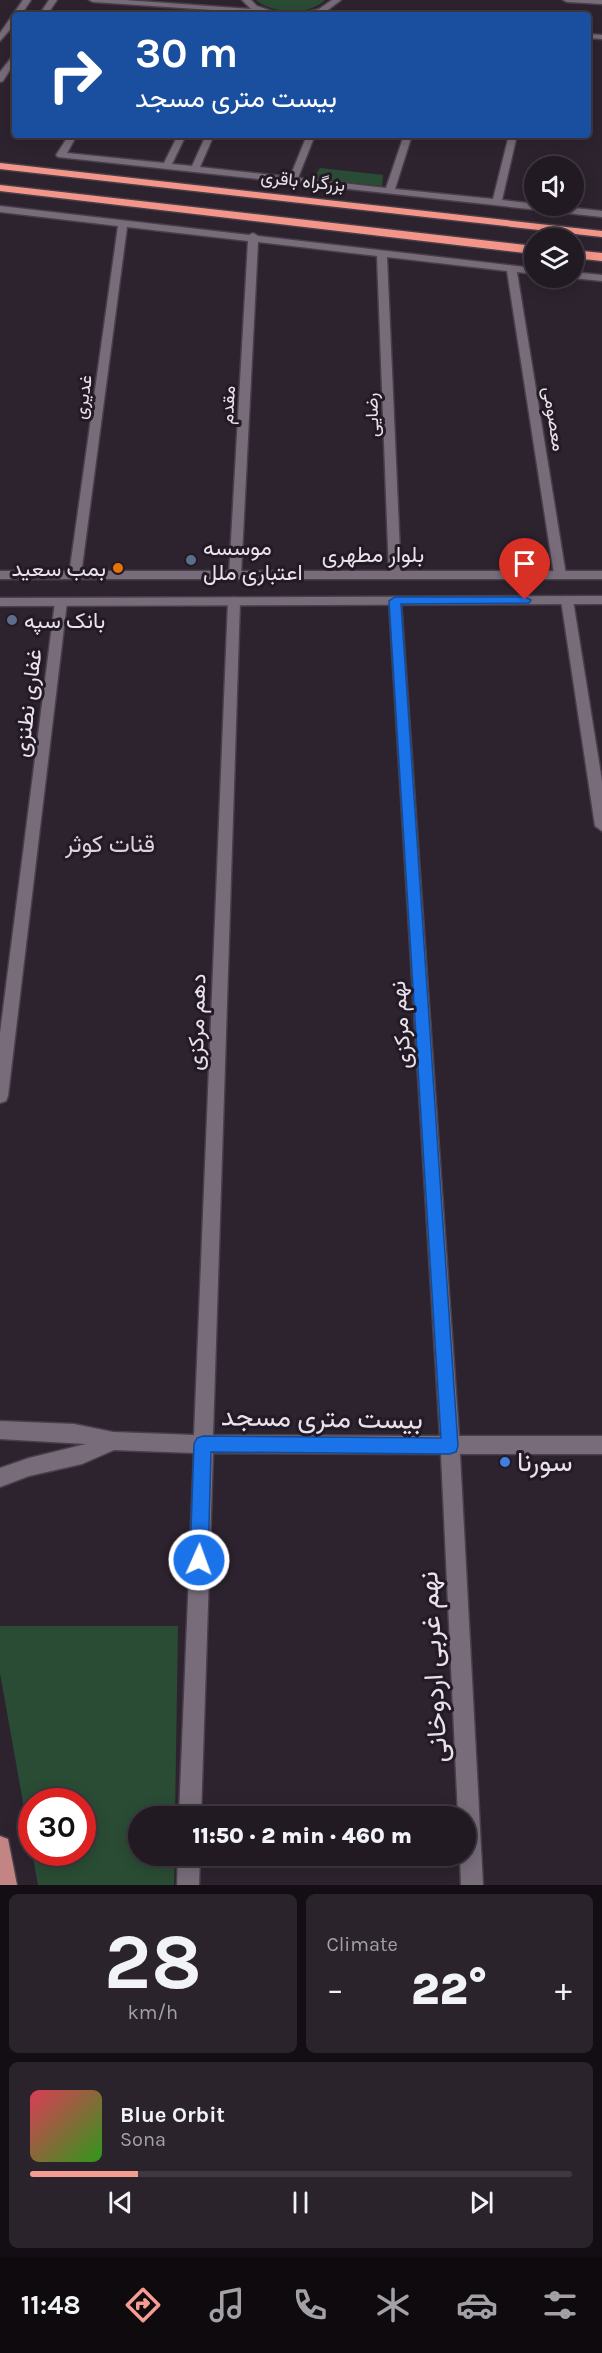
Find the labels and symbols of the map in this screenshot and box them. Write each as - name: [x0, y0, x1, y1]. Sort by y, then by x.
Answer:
- street label: بزرگراه باقری: [260, 166, 346, 196]
- street label: غدیری: [69, 373, 97, 421]
- street label: مقدم: [216, 385, 241, 425]
- street label: معصومی: [538, 385, 570, 453]
- street label: رضایی: [360, 392, 384, 438]
- place label: موسسه اعتباری ملل: [203, 535, 303, 586]
- pin: [499, 538, 550, 600]
- street label: بلوار مطهری: [322, 542, 424, 568]
- marker: موسسه اعتباری ملل: [184, 553, 198, 567]
- place label: بمب سعید: [12, 556, 106, 582]
- marker: بمب سعید: [111, 561, 125, 575]
- place label: بانک سپه: [24, 608, 105, 635]
- marker: بانک سپه: [5, 613, 19, 627]
- street label: غفاری نطنزی: [8, 647, 48, 759]
- district label: قنات کوثر: [64, 830, 155, 859]
- street label: دهم مرکزی: [182, 973, 213, 1071]
- street label: نهم مرکزی: [385, 980, 418, 1070]
- street label: بیست متری مسجد: [221, 1400, 423, 1437]
- place label: سورنا: [517, 1446, 572, 1479]
- marker: سورنا: [498, 1455, 512, 1469]
- position arrow: [167, 1528, 231, 1592]
- street label: نهم غربی اردوخانی: [412, 1570, 455, 1764]
- speed limit sign: 30: [18, 1788, 96, 1866]

